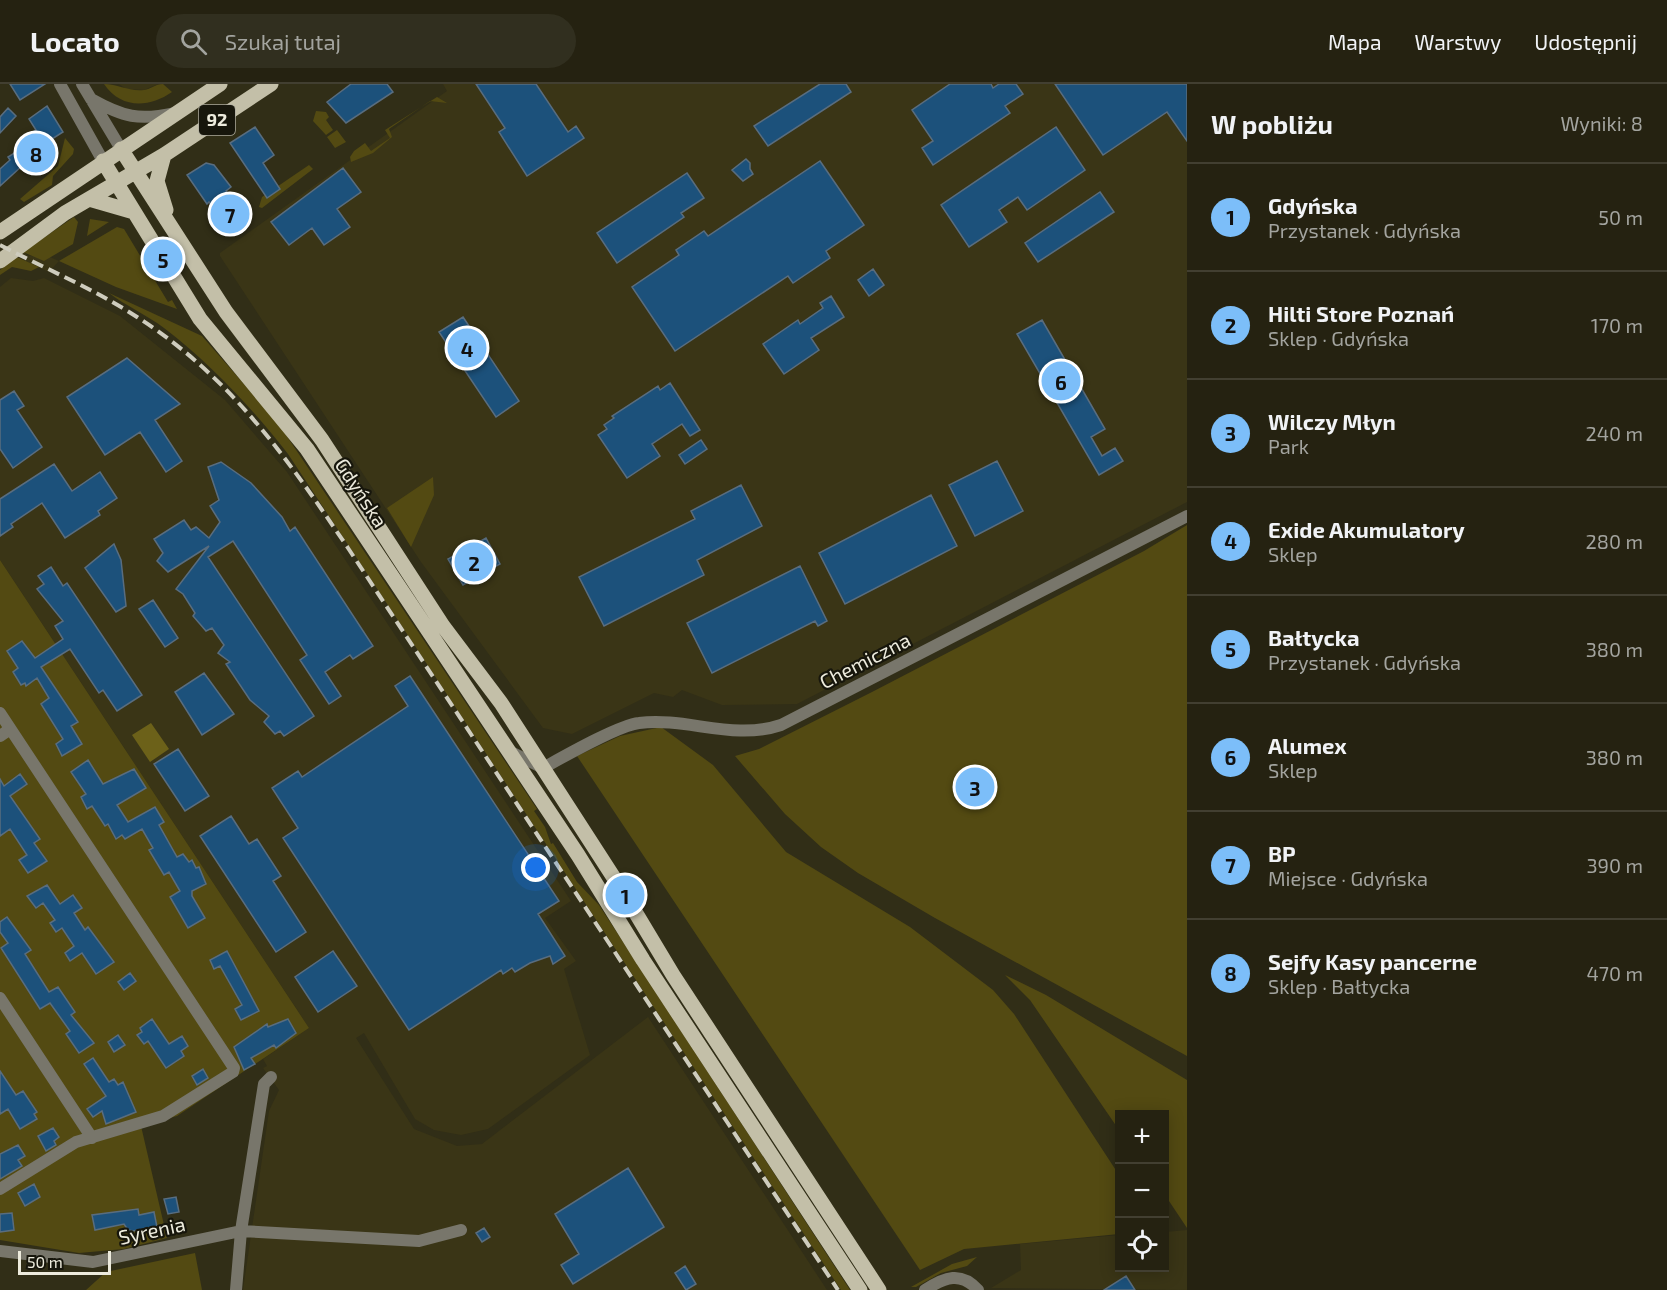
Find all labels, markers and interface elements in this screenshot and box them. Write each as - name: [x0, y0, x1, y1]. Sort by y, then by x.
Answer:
- search box: [156, 14, 576, 68]
- text: Locato: [30, 24, 120, 58]
- icon: search: [177, 25, 210, 58]
- text: Szukaj tutaj: [225, 28, 341, 54]
- text: Mapa: [1328, 29, 1382, 54]
- text: Warstwy: [1415, 29, 1501, 54]
- text: Udostępnij: [1534, 29, 1637, 54]
- road number: 92: [199, 105, 235, 135]
- text: W pobliżu: [1211, 108, 1333, 139]
- text: Wyniki: 8: [1560, 111, 1643, 135]
- pin: 8: [16, 130, 56, 176]
- pin: 7: [210, 192, 250, 236]
- text: Gdyńska: [1268, 192, 1358, 218]
- text: 1: [1226, 205, 1235, 229]
- text: 50 m: [1598, 205, 1643, 229]
- text: Przystanek · Gdyńska: [1268, 218, 1461, 242]
- pin: 5: [144, 236, 182, 282]
- text: Hilti Store Poznań: [1268, 300, 1454, 326]
- text: 2: [1225, 313, 1236, 337]
- text: 170 m: [1591, 313, 1643, 337]
- pin: 4: [448, 326, 486, 370]
- text: Sklep · Gdyńska: [1268, 326, 1409, 350]
- pin: 6: [1042, 358, 1080, 404]
- text: Wilczy Młyn: [1268, 408, 1396, 434]
- text: 3: [1225, 421, 1236, 445]
- text: 240 m: [1585, 421, 1643, 445]
- text: Park: [1268, 434, 1309, 458]
- street label: Gdyńska: [331, 453, 393, 532]
- text: Exide Akumulatory: [1268, 516, 1465, 542]
- text: 4: [1224, 529, 1237, 553]
- text: 280 m: [1586, 529, 1643, 553]
- pin: 2: [454, 540, 494, 584]
- text: Sklep: [1268, 542, 1318, 566]
- text: Bałtycka: [1268, 624, 1360, 650]
- street label: Chemiczna: [815, 627, 914, 693]
- text: 5: [1225, 637, 1236, 661]
- text: 380 m: [1586, 637, 1643, 661]
- text: Przystanek · Gdyńska: [1268, 650, 1461, 674]
- text: Alumex: [1268, 732, 1347, 758]
- text: 6: [1225, 745, 1236, 769]
- text: 380 m: [1586, 745, 1643, 769]
- text: Sklep: [1268, 758, 1318, 782]
- pin: 3: [956, 764, 994, 810]
- text: BP: [1268, 840, 1296, 866]
- your location: [521, 853, 550, 882]
- text: 7: [1225, 853, 1236, 877]
- text: 390 m: [1586, 853, 1643, 877]
- text: Miejsce · Gdyńska: [1268, 866, 1428, 890]
- pin: 1: [606, 872, 644, 918]
- text: Sejfy Kasy pancerne: [1268, 948, 1477, 974]
- text: 8: [1224, 961, 1237, 985]
- text: 470 m: [1586, 961, 1643, 985]
- text: Sklep · Bałtycka: [1268, 974, 1410, 998]
- map controls: [1115, 1110, 1169, 1272]
- button: +: [1115, 1110, 1169, 1164]
- button: −: [1115, 1164, 1169, 1218]
- street label: Syrenia: [116, 1211, 187, 1249]
- button: locate: [1115, 1218, 1169, 1272]
- scale bar: [18, 1248, 111, 1276]
- text: 50 m: [27, 1252, 63, 1271]

